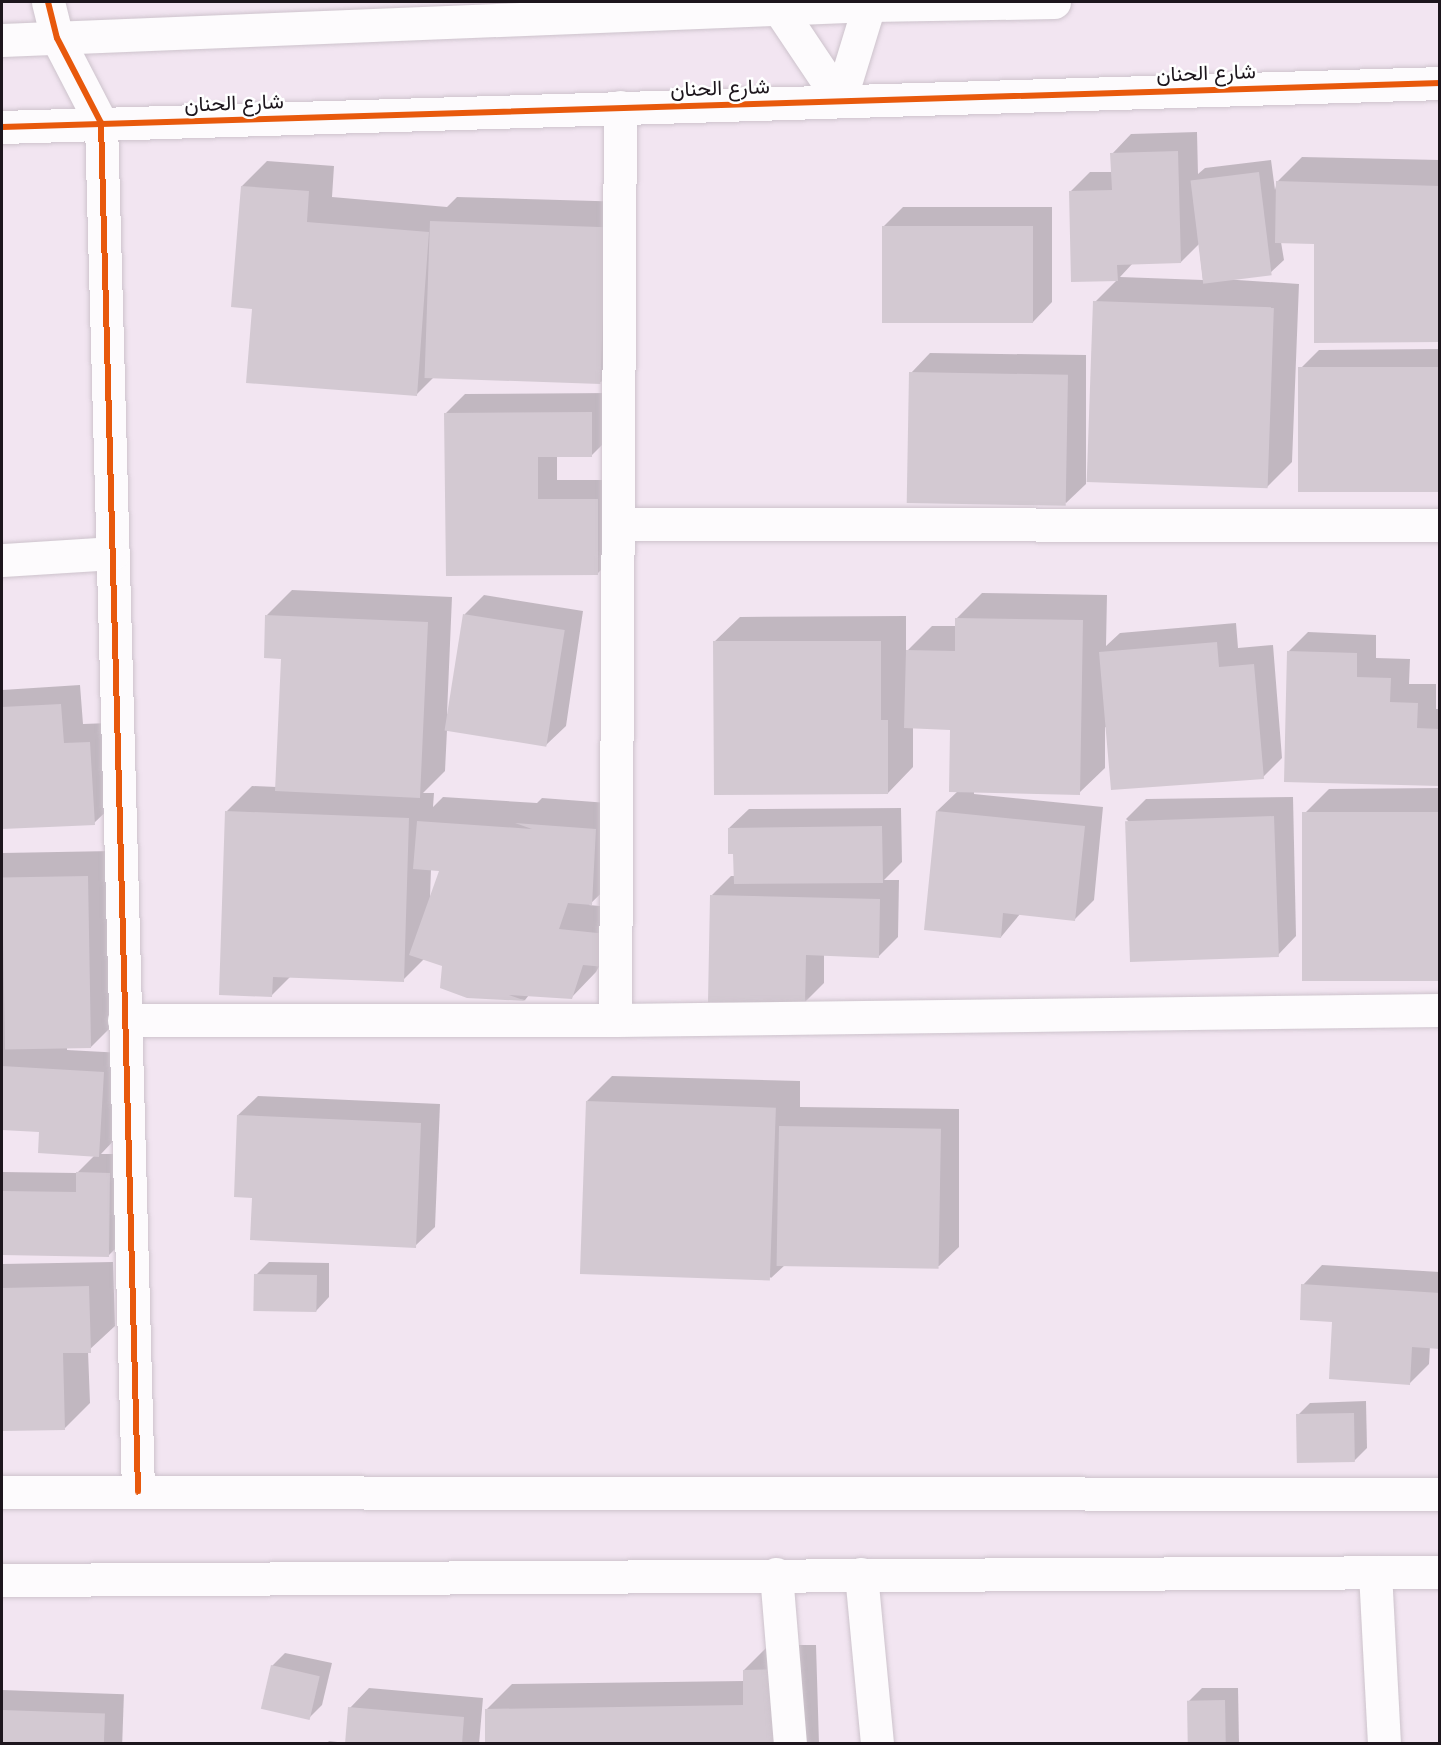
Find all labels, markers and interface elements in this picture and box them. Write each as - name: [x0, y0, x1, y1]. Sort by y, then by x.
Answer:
- street label: شارع الحنان: [1156, 58, 1256, 86]
- street label: شارع الحنان: [670, 73, 770, 101]
- street label: شارع الحنان: [184, 88, 284, 116]

